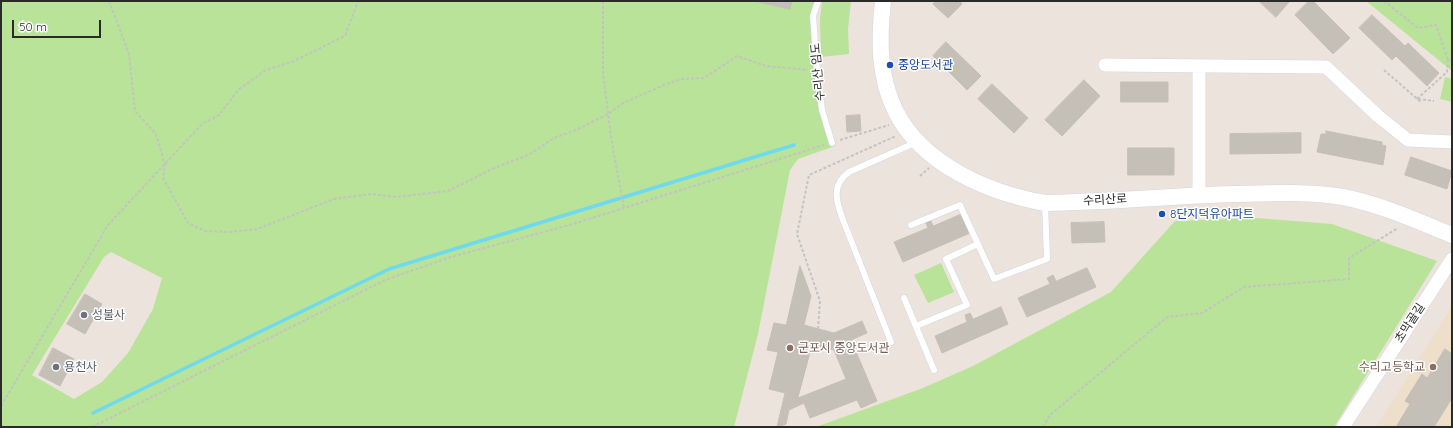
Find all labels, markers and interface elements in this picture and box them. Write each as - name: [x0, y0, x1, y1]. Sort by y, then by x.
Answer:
- scale bar: [14, 12, 103, 38]
- text: 50 m: [19, 19, 47, 34]
- street label: 수리산 임도: [808, 42, 828, 102]
- place label: 중앙도서관: [898, 58, 953, 72]
- marker: 중앙도서관: [885, 60, 895, 70]
- street label: 수리산로: [1083, 192, 1127, 208]
- place label: 8단지덕유아파트: [1170, 207, 1254, 221]
- marker: 8단지덕유아파트: [1157, 209, 1167, 219]
- street label: 초막골길: [1392, 301, 1428, 345]
- place label: 성불사: [92, 308, 125, 322]
- marker: 성불사: [79, 310, 89, 320]
- place label: 군포시 중앙도서관: [798, 341, 890, 355]
- marker: 군포시 중앙도서관: [785, 343, 795, 353]
- place label: 용천사: [64, 360, 97, 374]
- place label: 수리고등학교: [1359, 360, 1425, 374]
- marker: 용천사: [51, 362, 61, 372]
- marker: 수리고등학교: [1428, 362, 1438, 372]

